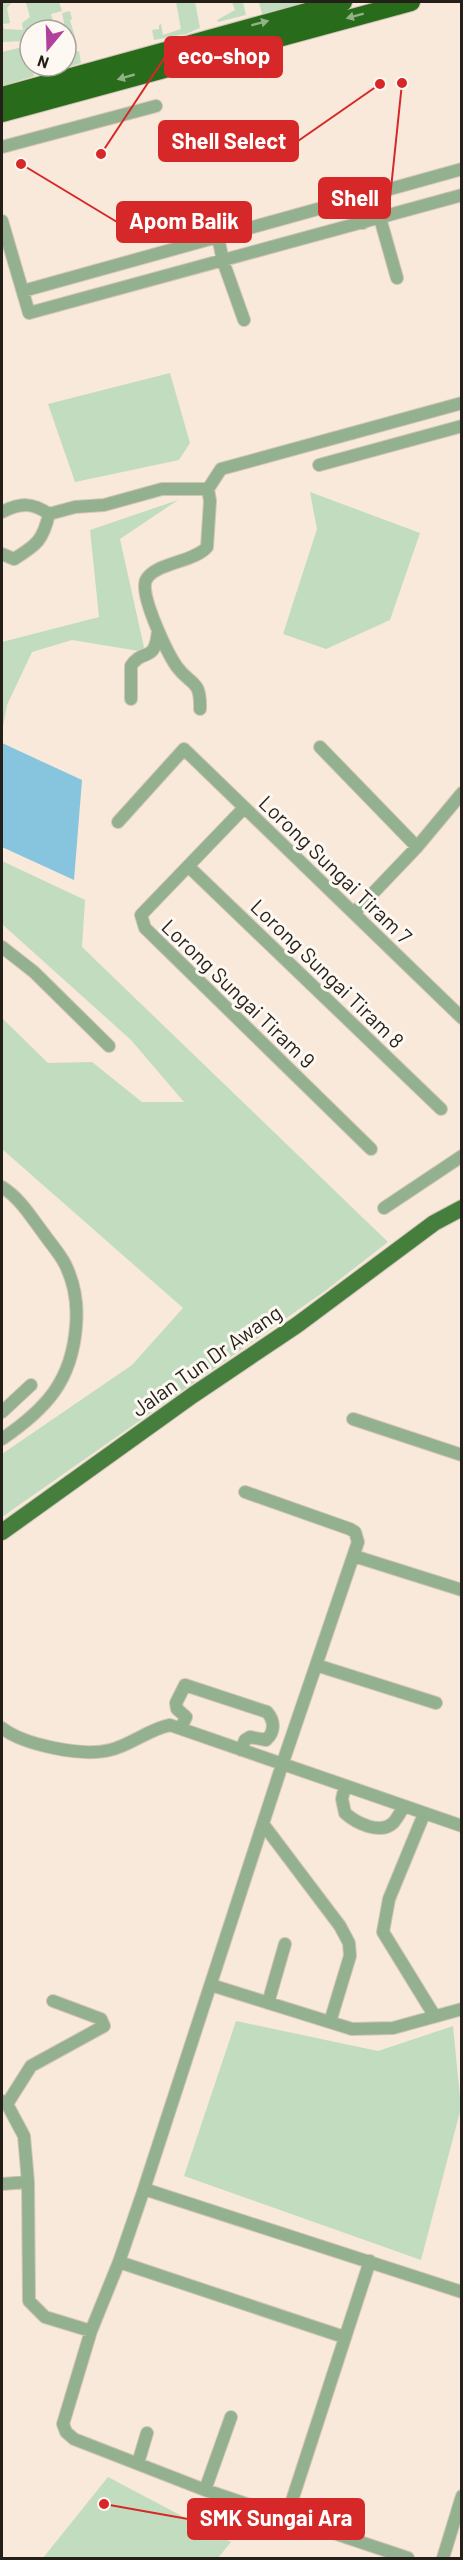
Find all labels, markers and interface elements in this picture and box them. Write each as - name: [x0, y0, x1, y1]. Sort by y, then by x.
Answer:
- one-way arrow: [345, 12, 363, 21]
- north arrow: [18, 18, 78, 78]
- one-way arrow: [251, 18, 269, 28]
- callout: eco-shop: [165, 37, 282, 77]
- text: eco-shop: [178, 42, 270, 68]
- text: N: [35, 52, 51, 73]
- one-way arrow: [117, 73, 135, 82]
- callout: Shell Select: [159, 121, 298, 161]
- text: Shell Select: [172, 127, 286, 153]
- callout: Shell: [319, 178, 390, 218]
- text: Shell: [331, 184, 379, 210]
- callout: Apom Balik: [117, 202, 251, 242]
- text: Apom Balik: [129, 207, 239, 233]
- street label: Lorong Sungai Tiram 7: [255, 790, 417, 948]
- street label: Lorong Sungai Tiram 8: [246, 893, 410, 1053]
- street label: Lorong Sungai Tiram 9: [157, 913, 321, 1073]
- street label: Jalan Tun Dr Awang: [126, 1299, 286, 1421]
- callout: SMK Sungai Ara: [188, 2499, 364, 2539]
- text: SMK Sungai Ara: [200, 2504, 352, 2530]

